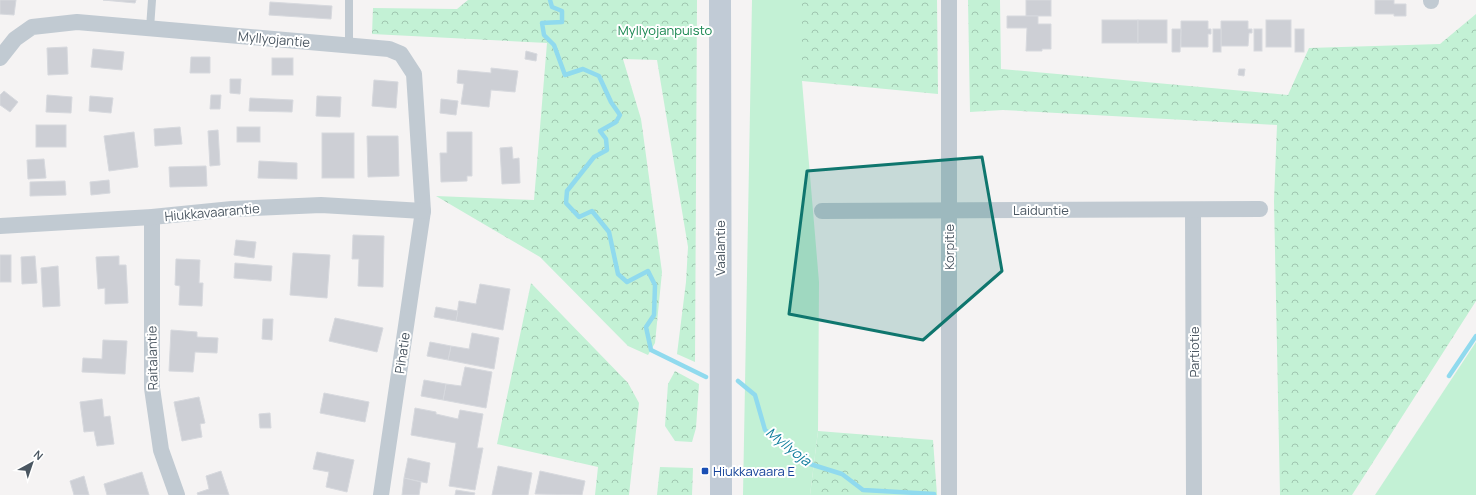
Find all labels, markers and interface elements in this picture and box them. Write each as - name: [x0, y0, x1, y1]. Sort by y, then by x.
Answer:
- park label: Myllyojanpuisto: [618, 21, 712, 39]
- street label: Myllyojantie: [237, 27, 311, 51]
- street label: Hiukkavaarantie: [164, 199, 261, 225]
- street label: Laiduntie: [1013, 201, 1069, 219]
- street label: Vaalantie: [711, 220, 729, 276]
- street label: Korpitie: [940, 224, 958, 270]
- street label: Raitalantie: [142, 325, 162, 391]
- street label: Partiotie: [1185, 326, 1203, 378]
- street label: Pihatie: [390, 331, 414, 375]
- water label: Myllyoja: [763, 422, 816, 470]
- north arrow: [12, 443, 52, 483]
- text: N: [31, 447, 47, 463]
- place label: Hiukkavaara E: [713, 462, 795, 480]
- marker: Hiukkavaara E: [700, 466, 710, 476]

